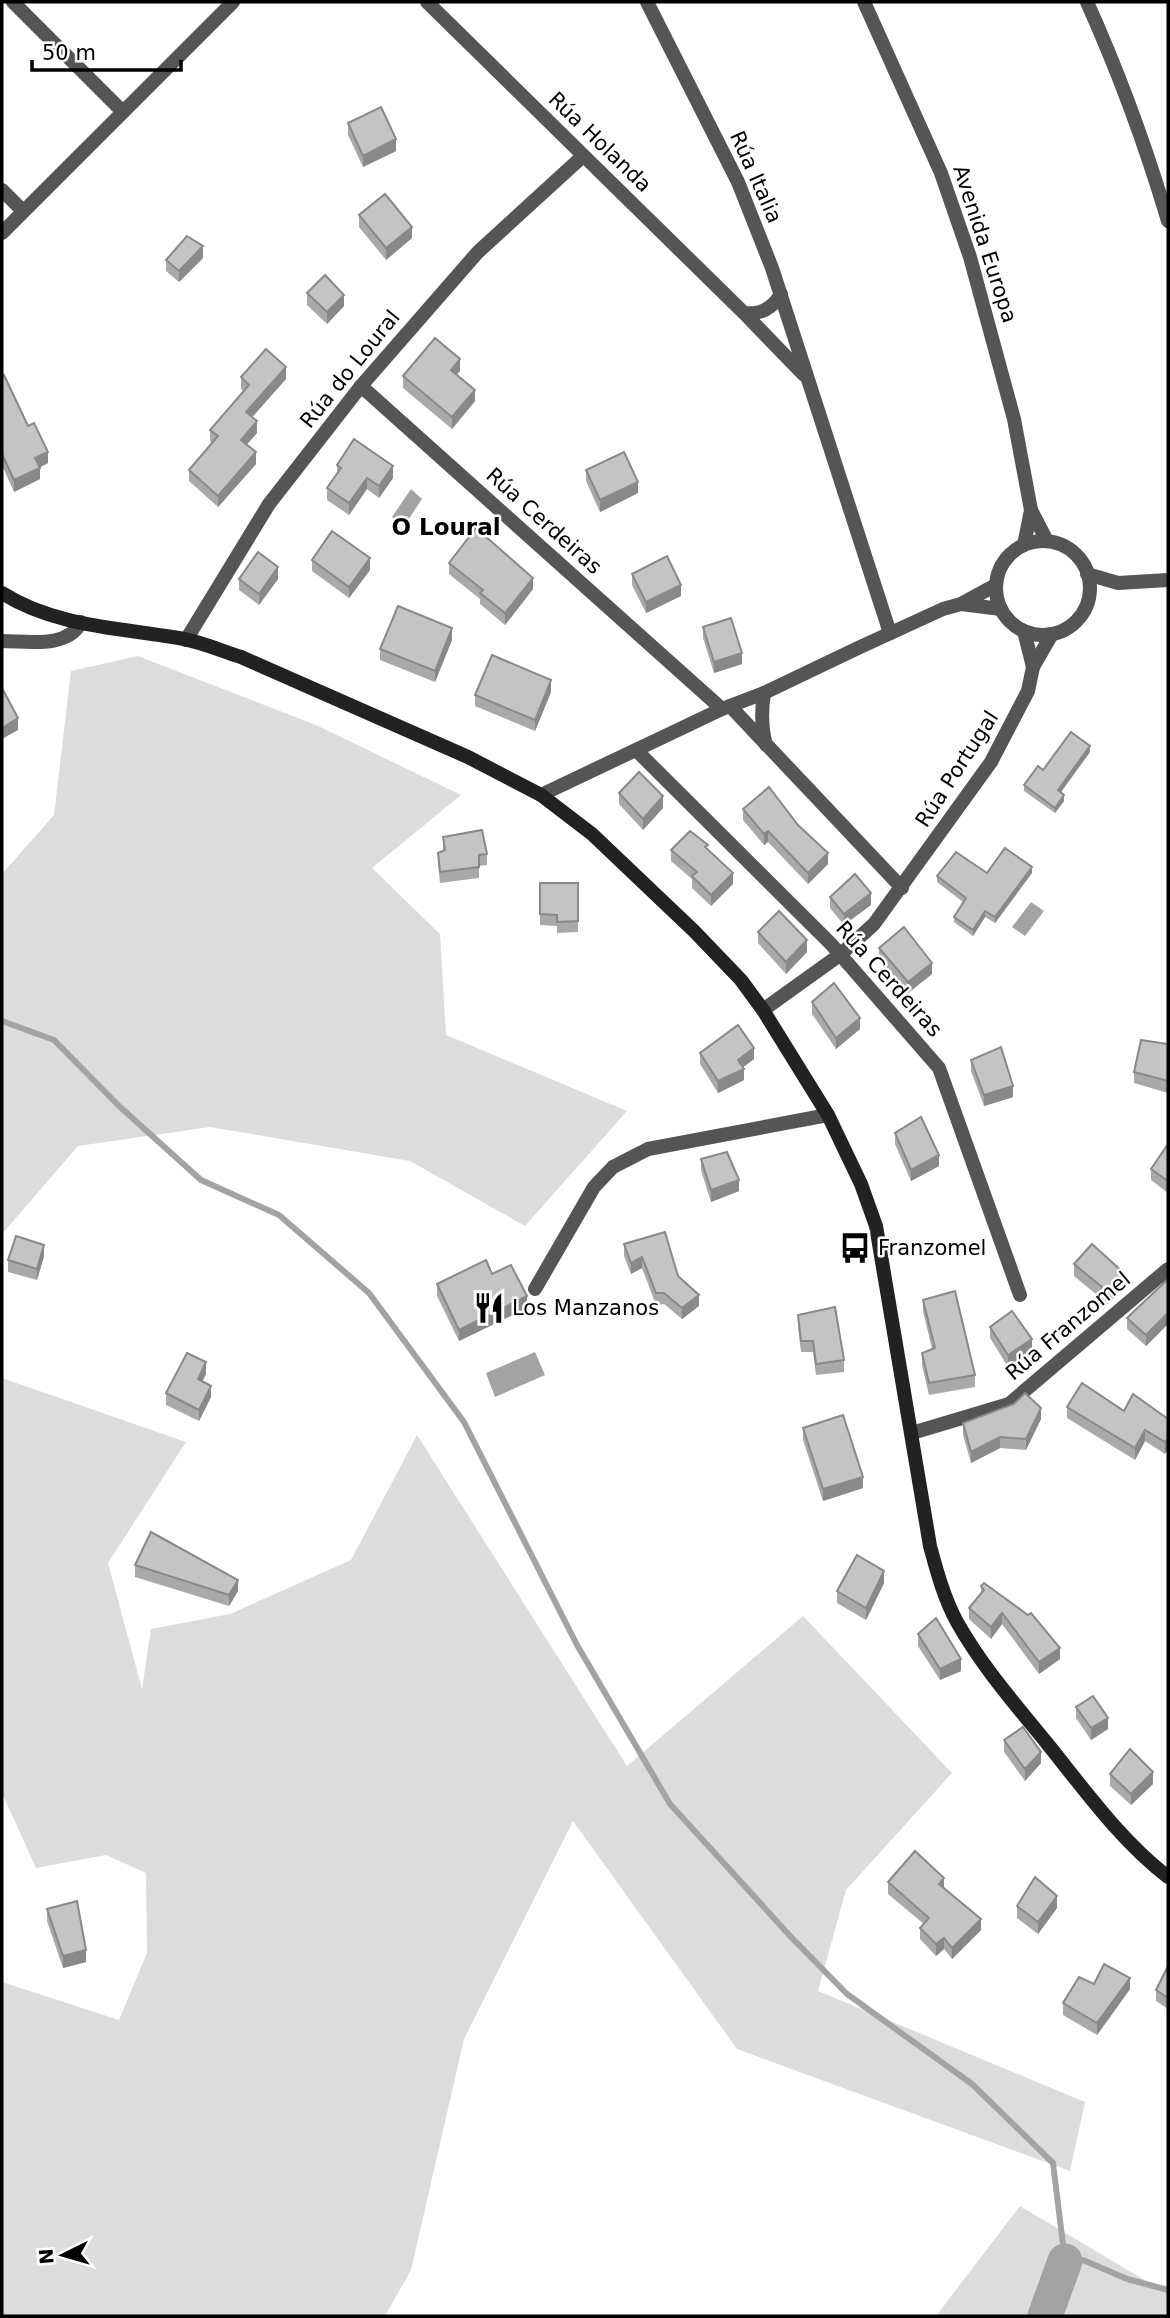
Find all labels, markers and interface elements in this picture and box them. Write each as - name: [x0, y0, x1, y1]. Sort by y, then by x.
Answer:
- scale bar: [32, 28, 180, 72]
- text: 50 m: [42, 41, 96, 65]
- street label: Rúa Holanda: [544, 87, 656, 197]
- street label: Rúa Italia: [725, 127, 787, 227]
- street label: Avenida Europa: [948, 162, 1022, 326]
- street label: Rúa do Loural: [295, 305, 405, 433]
- street label: Rúa Cerdeiras: [481, 463, 607, 579]
- district label: O Loural: [391, 514, 501, 540]
- street label: Rúa Portugal: [911, 706, 1003, 832]
- street label: Rúa Cerdeiras: [831, 916, 947, 1042]
- bus stop icon: Franzomel: [838, 1231, 872, 1265]
- place label: Franzomel: [878, 1236, 986, 1260]
- street label: Rúa Franzomel: [1001, 1267, 1135, 1385]
- restaurant icon: Los Manzanos: [472, 1291, 506, 1325]
- place label: Los Manzanos: [512, 1296, 659, 1320]
- north arrow: [28, 2220, 98, 2290]
- text: N: [34, 2248, 58, 2265]

